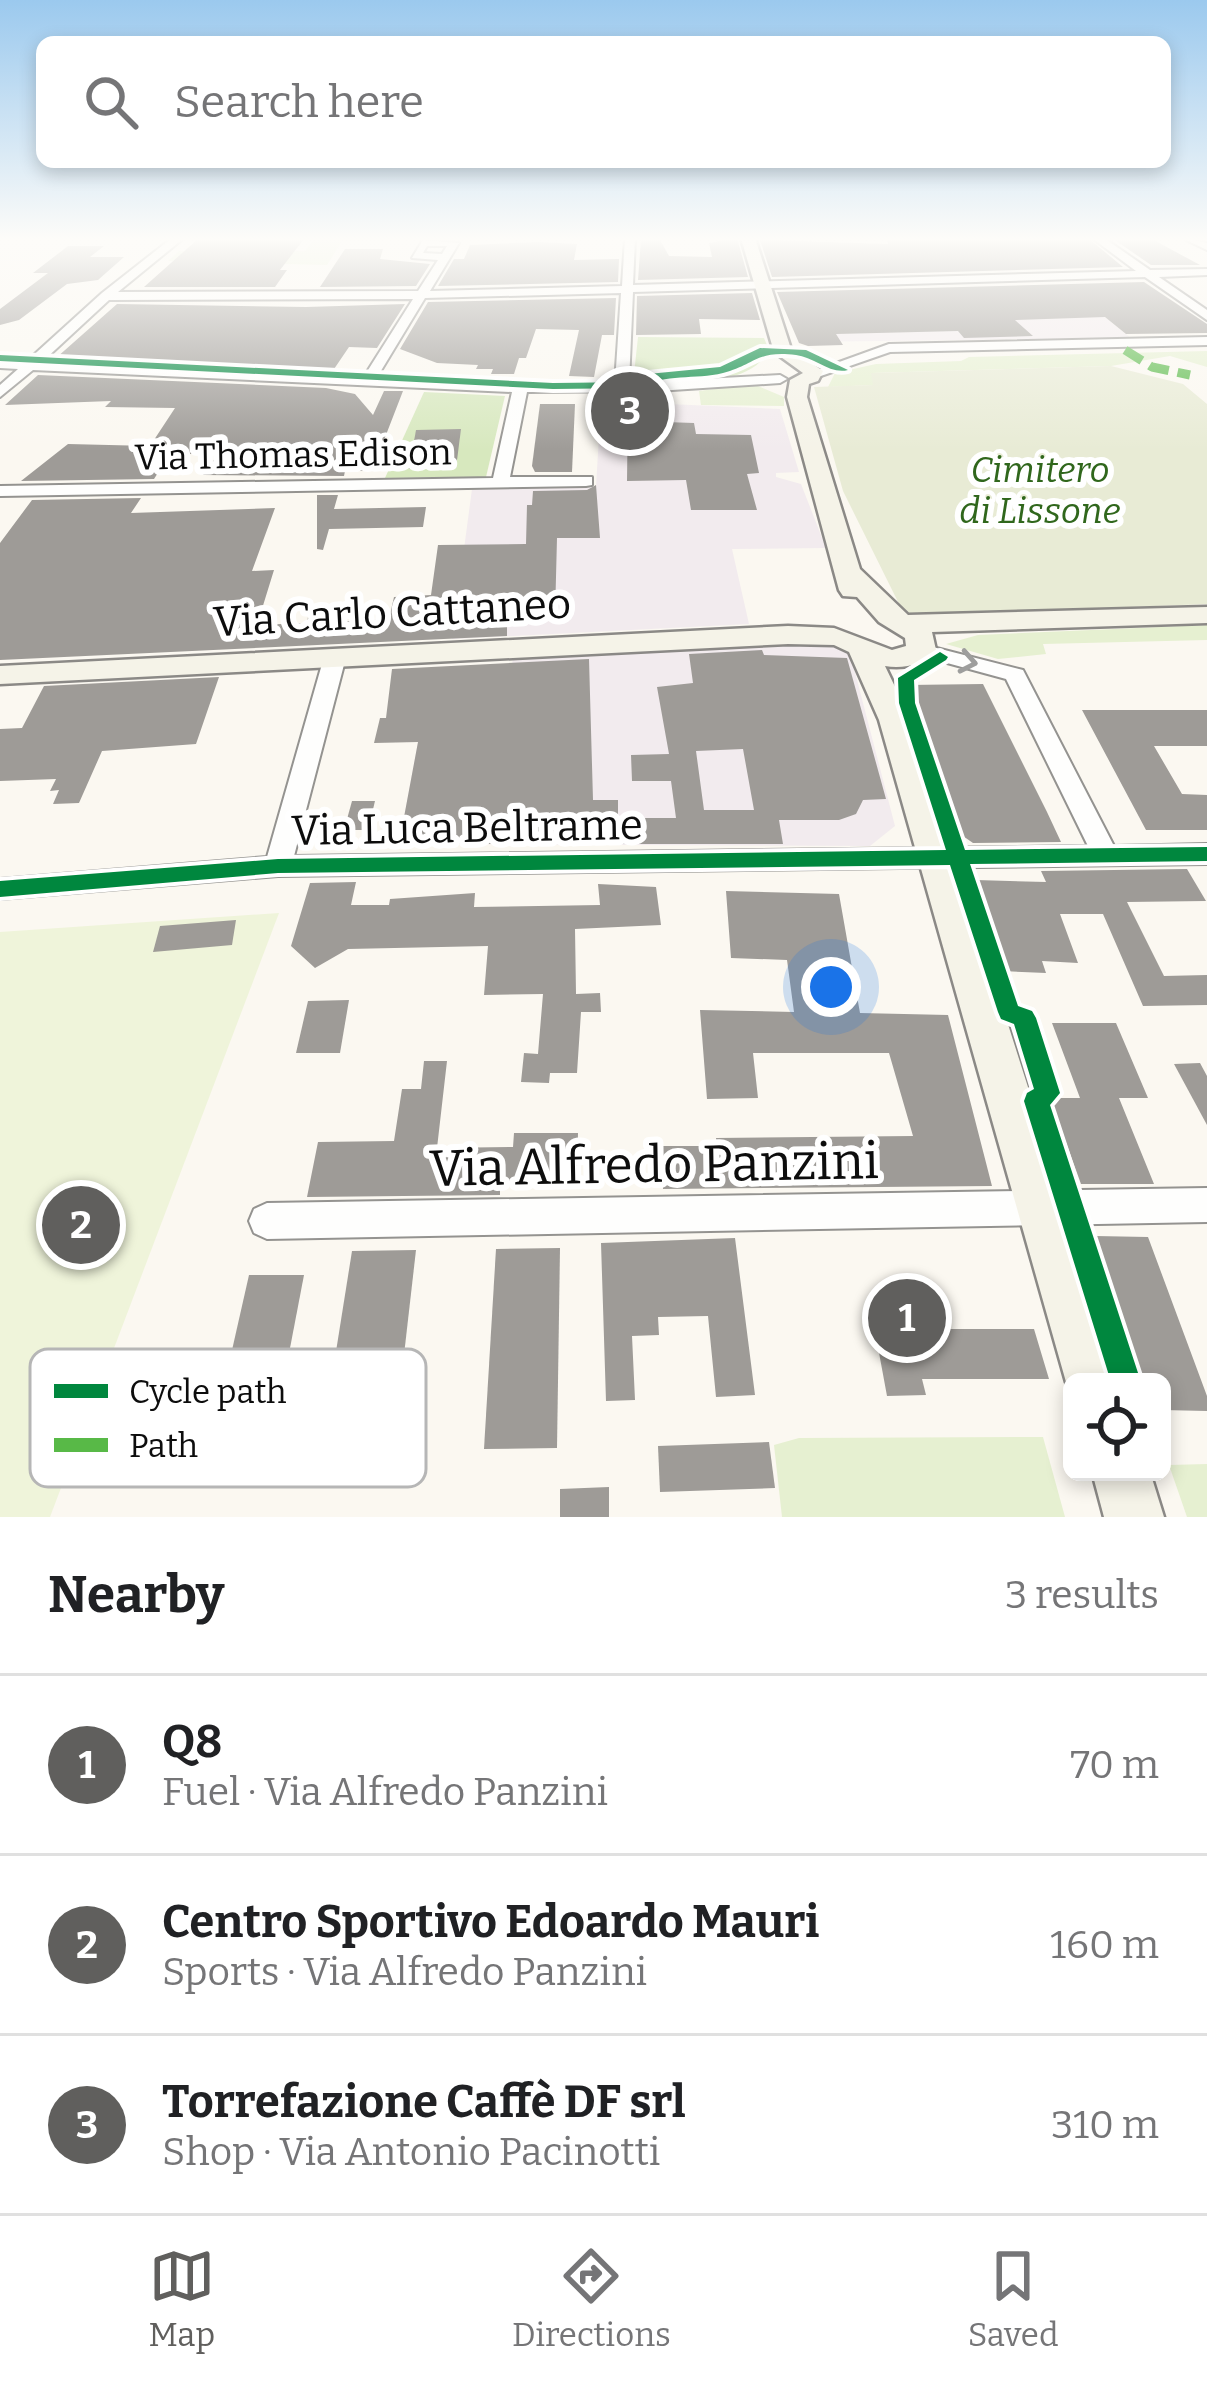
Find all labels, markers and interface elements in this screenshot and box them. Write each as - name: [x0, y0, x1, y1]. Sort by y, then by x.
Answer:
- search box: [36, 36, 1171, 168]
- icon: search: [78, 69, 144, 135]
- text: Search here: [174, 75, 424, 129]
- pin: 3: [591, 366, 669, 456]
- street label: Via Thomas Edison: [134, 430, 452, 480]
- park label: Cimitero di Lissone: [959, 448, 1121, 533]
- street label: Via Carlo Cattaneo: [212, 579, 572, 647]
- one-way arrow: [958, 648, 978, 674]
- street label: Via Luca Beltrame: [291, 800, 643, 856]
- your location: [801, 957, 861, 1017]
- street label: Via Alfredo Panzini: [429, 1130, 879, 1200]
- pin: 2: [42, 1180, 120, 1270]
- pin: 1: [868, 1273, 946, 1363]
- legend: [30, 1349, 426, 1487]
- text: Cycle path: [129, 1372, 287, 1412]
- map controls: [1063, 1373, 1171, 1481]
- button: locate: [1063, 1373, 1171, 1481]
- text: Path: [129, 1426, 198, 1466]
- text: Nearby: [48, 1564, 224, 1626]
- text: 3 results: [1005, 1572, 1159, 1618]
- text: Q8: [162, 1715, 222, 1769]
- text: 1: [79, 1742, 95, 1788]
- text: 70 m: [1070, 1742, 1159, 1788]
- text: Fuel · Via Alfredo Panzini: [162, 1769, 608, 1815]
- text: Centro Sportivo Edoardo Mauri: [162, 1895, 819, 1949]
- text: 2: [76, 1922, 98, 1968]
- text: 160 m: [1050, 1922, 1159, 1968]
- text: Sports · Via Alfredo Panzini: [162, 1949, 647, 1995]
- text: Torrefazione Caffè DF srl: [162, 2075, 686, 2129]
- text: 3: [76, 2102, 98, 2148]
- text: 310 m: [1051, 2102, 1159, 2148]
- text: Shop · Via Antonio Pacinotti: [162, 2129, 660, 2175]
- tab: Map: [149, 2243, 215, 2355]
- tab: Directions: [512, 2243, 671, 2355]
- tab: Saved: [968, 2243, 1058, 2355]

